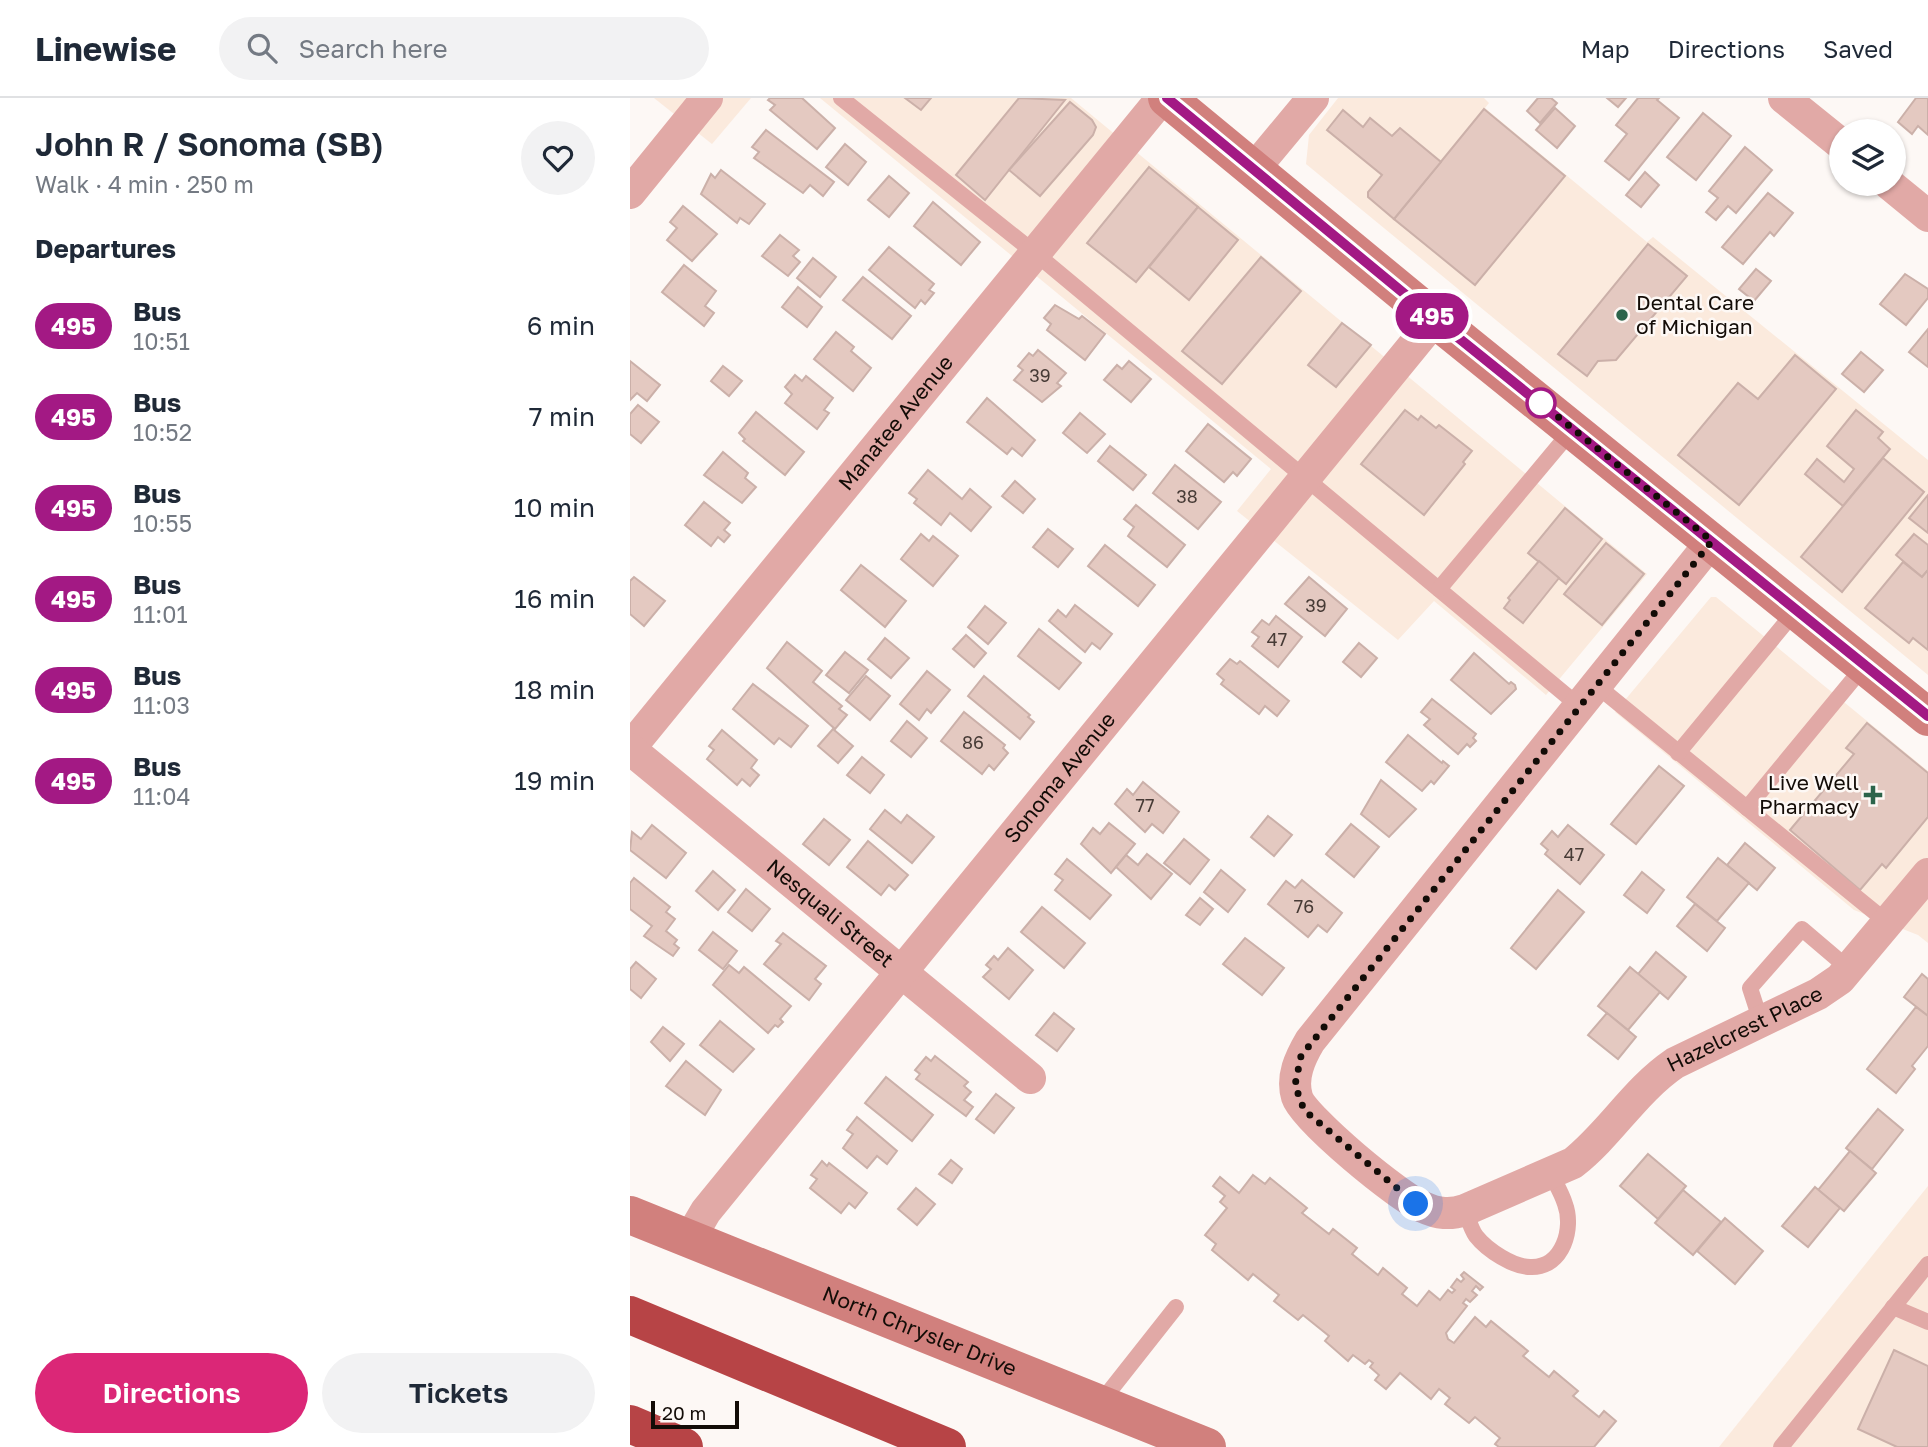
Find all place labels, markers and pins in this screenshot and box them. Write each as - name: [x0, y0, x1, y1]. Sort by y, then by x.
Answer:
- place label: Dental Care of Michigan: [1636, 289, 1754, 339]
- marker: Dental Care of Michigan: [1614, 307, 1630, 323]
- unlabelled marker: [1526, 388, 1556, 418]
- place label: Live Well Pharmacy: [1759, 769, 1859, 819]
- marker: Live Well Pharmacy: [1865, 787, 1881, 803]

